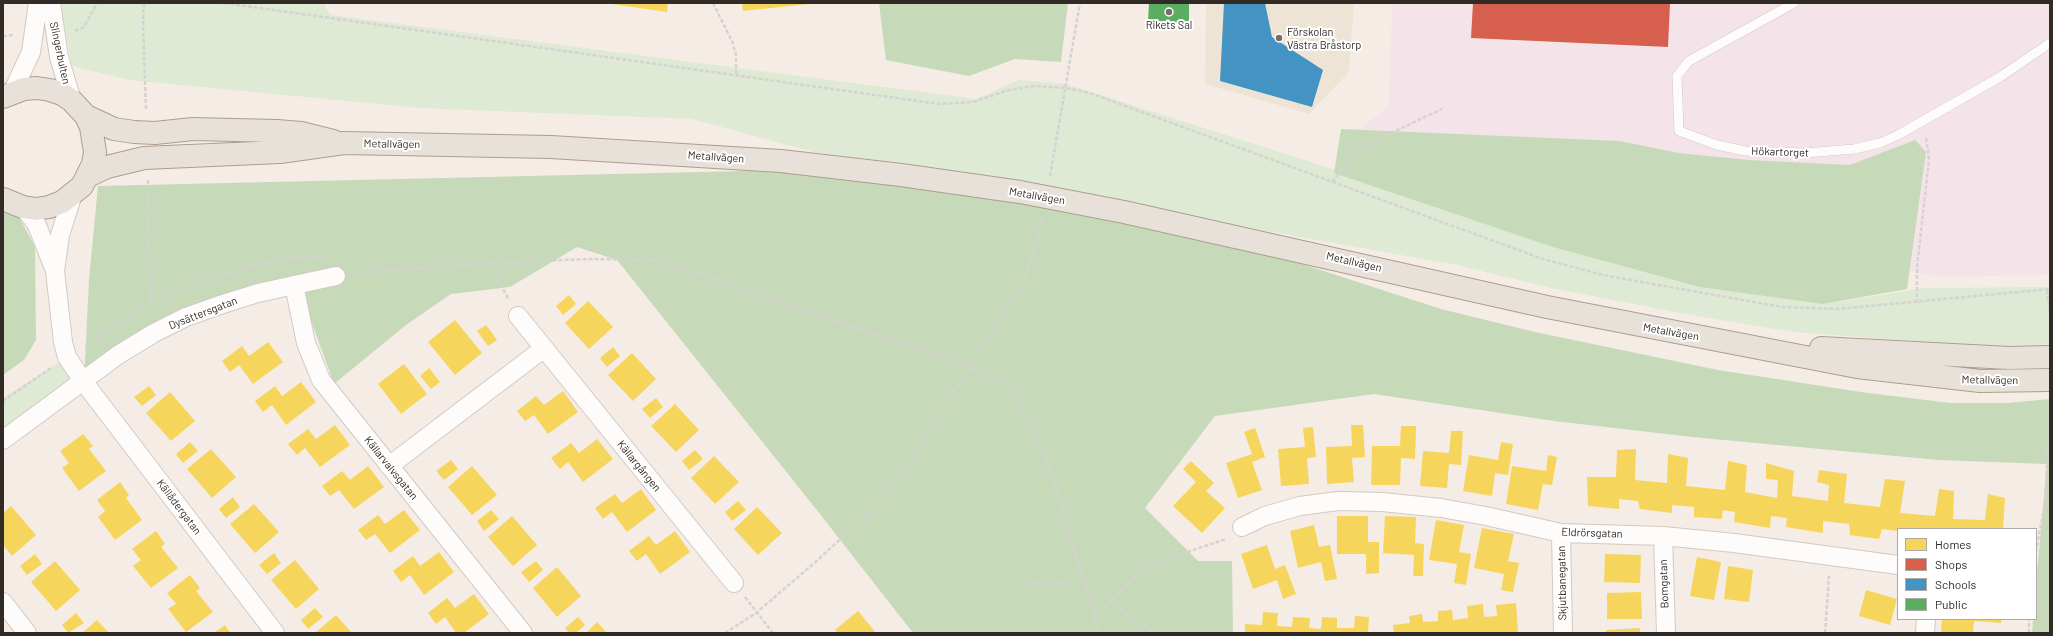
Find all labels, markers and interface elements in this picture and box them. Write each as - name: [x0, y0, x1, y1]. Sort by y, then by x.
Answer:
- marker: Rikets Sal: [1164, 7, 1174, 17]
- place label: Rikets Sal: [1146, 18, 1192, 32]
- street label: Slingerbulten: [47, 21, 73, 85]
- place label: Förskolan Västra Bråstorp: [1287, 25, 1361, 51]
- marker: Förskolan Västra Bråstorp: [1274, 33, 1284, 43]
- street label: Metallvägen: [364, 137, 420, 151]
- street label: Hökartorget: [1751, 144, 1809, 160]
- street label: Metallvägen: [687, 148, 745, 166]
- street label: Metallvägen: [1008, 185, 1066, 207]
- street label: Metallvägen: [1325, 249, 1383, 275]
- street label: Dysättersgatan: [167, 294, 239, 332]
- street label: Metallvägen: [1642, 321, 1700, 343]
- street label: Metallvägen: [1962, 373, 2018, 387]
- street label: Källarvalvsgatan: [361, 434, 421, 502]
- street label: Källargången: [614, 438, 664, 494]
- street label: Källådergatan: [154, 477, 204, 537]
- street label: Eldrörsgatan: [1561, 525, 1623, 541]
- legend: [1897, 528, 2037, 620]
- text: Homes: [1935, 537, 1971, 551]
- street label: Skjutbanegatan: [1555, 545, 1569, 621]
- text: Shops: [1935, 557, 1967, 571]
- street label: Bomgatan: [1657, 559, 1671, 609]
- text: Schools: [1935, 577, 1976, 591]
- text: Public: [1935, 597, 1967, 611]

